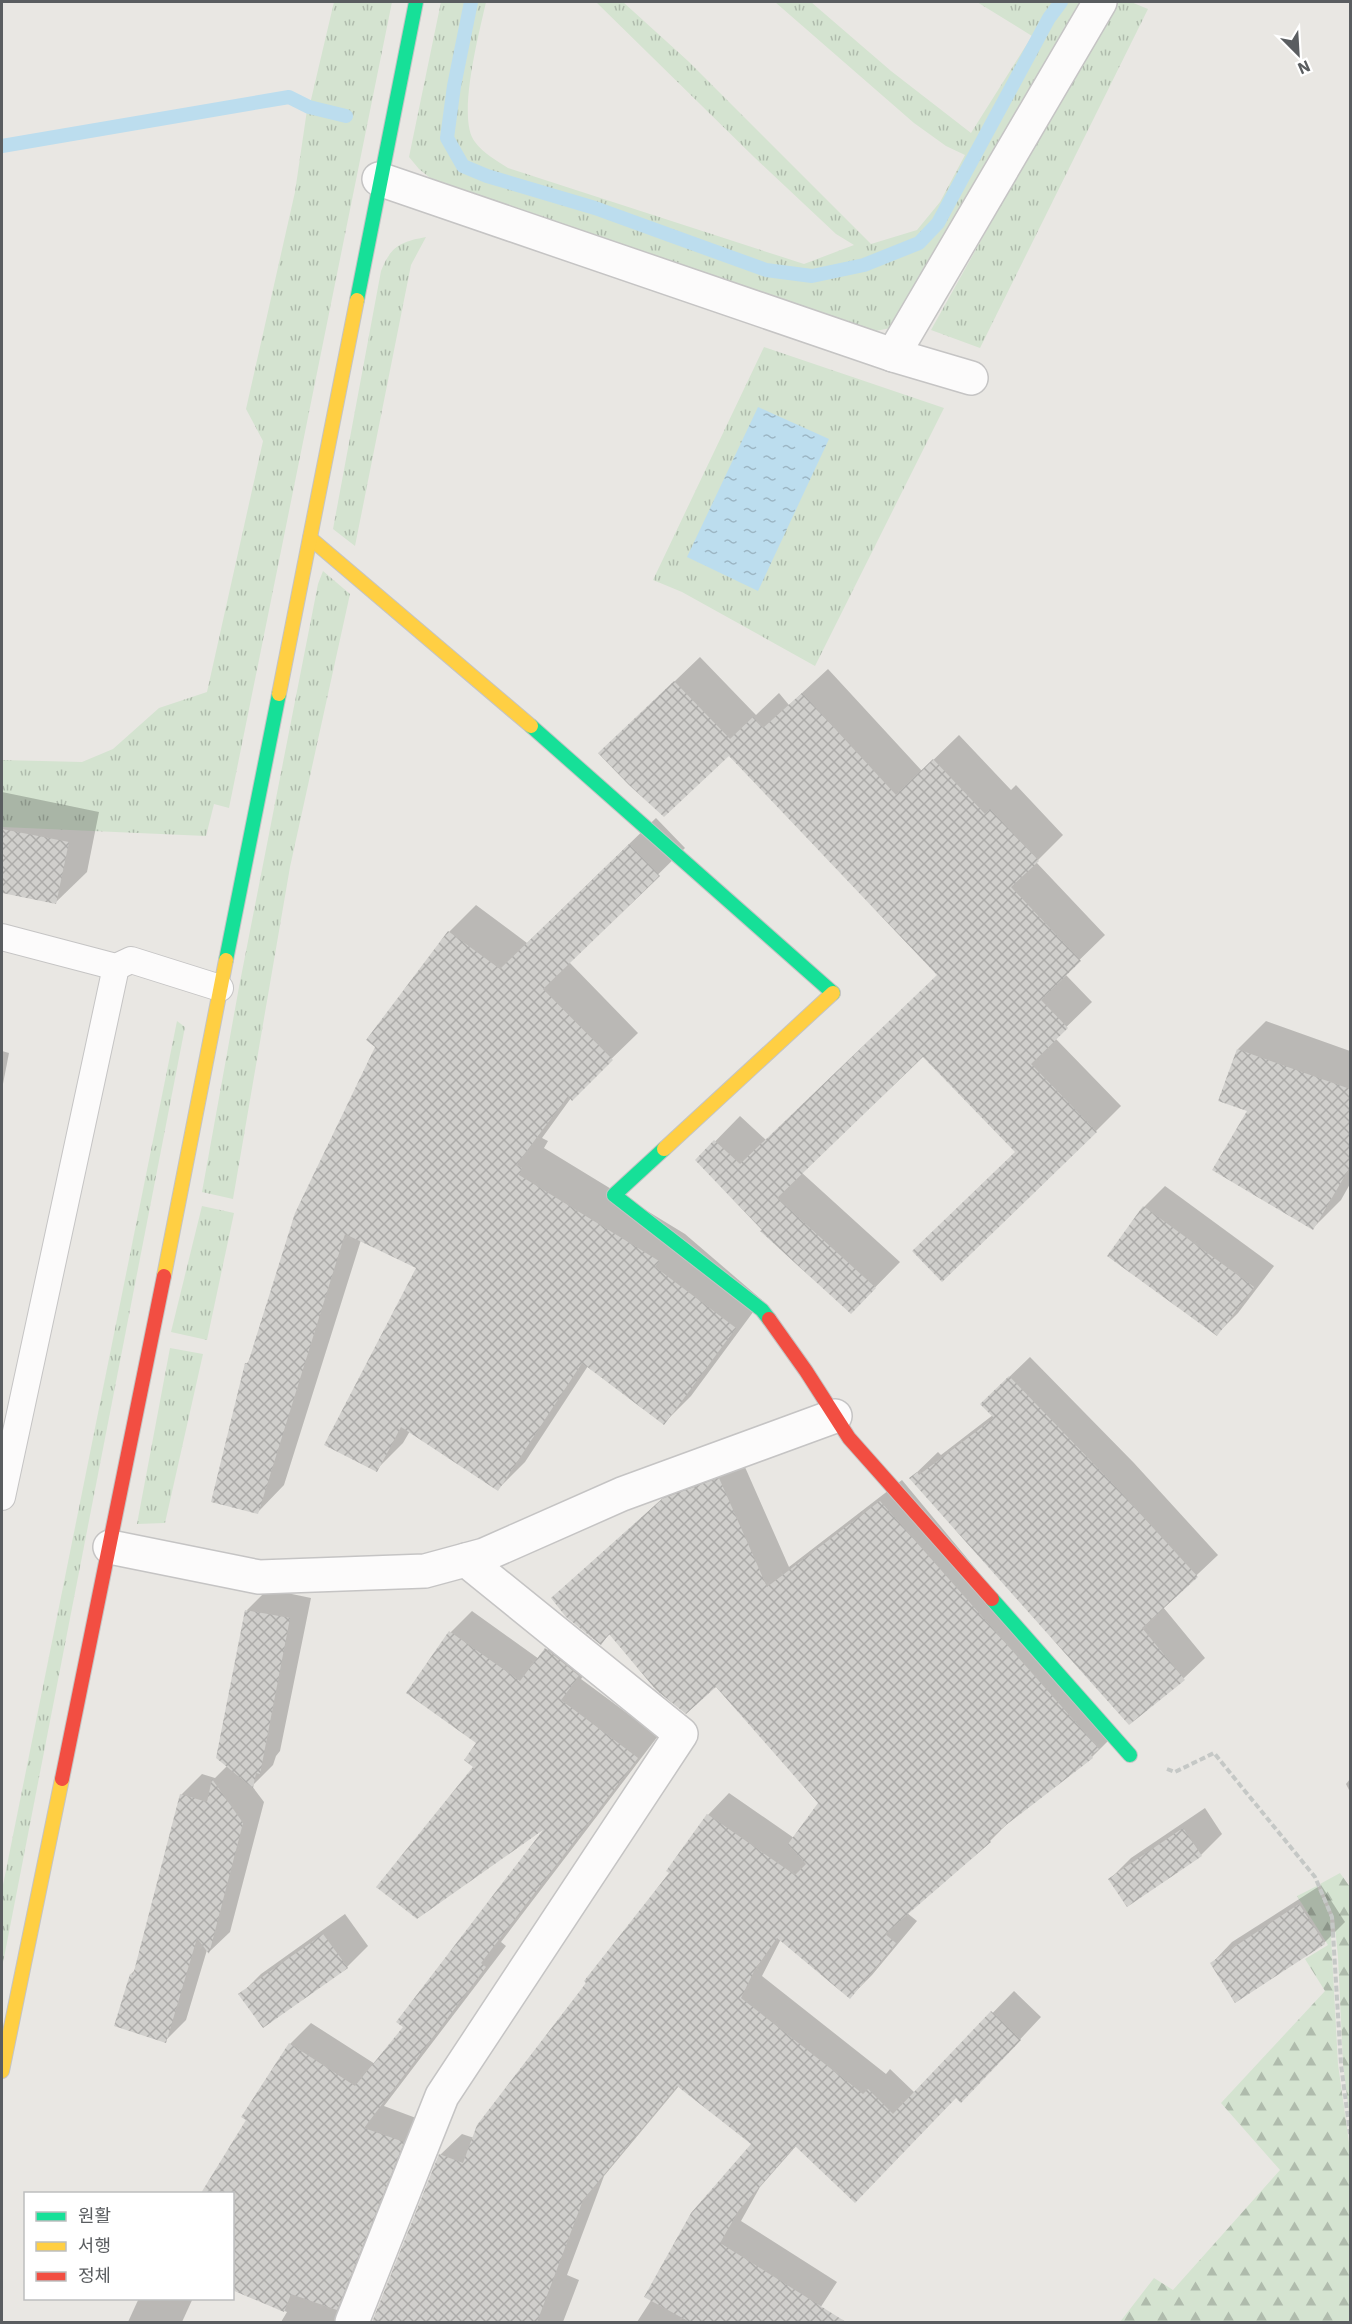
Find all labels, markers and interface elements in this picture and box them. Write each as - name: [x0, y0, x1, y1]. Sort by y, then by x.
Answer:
- north arrow: [1268, 24, 1328, 84]
- text: N: [1295, 56, 1313, 79]
- legend: [24, 2192, 234, 2300]
- text: 원활: [78, 2204, 111, 2227]
- text: 서행: [78, 2234, 111, 2257]
- text: 정체: [78, 2264, 111, 2287]

